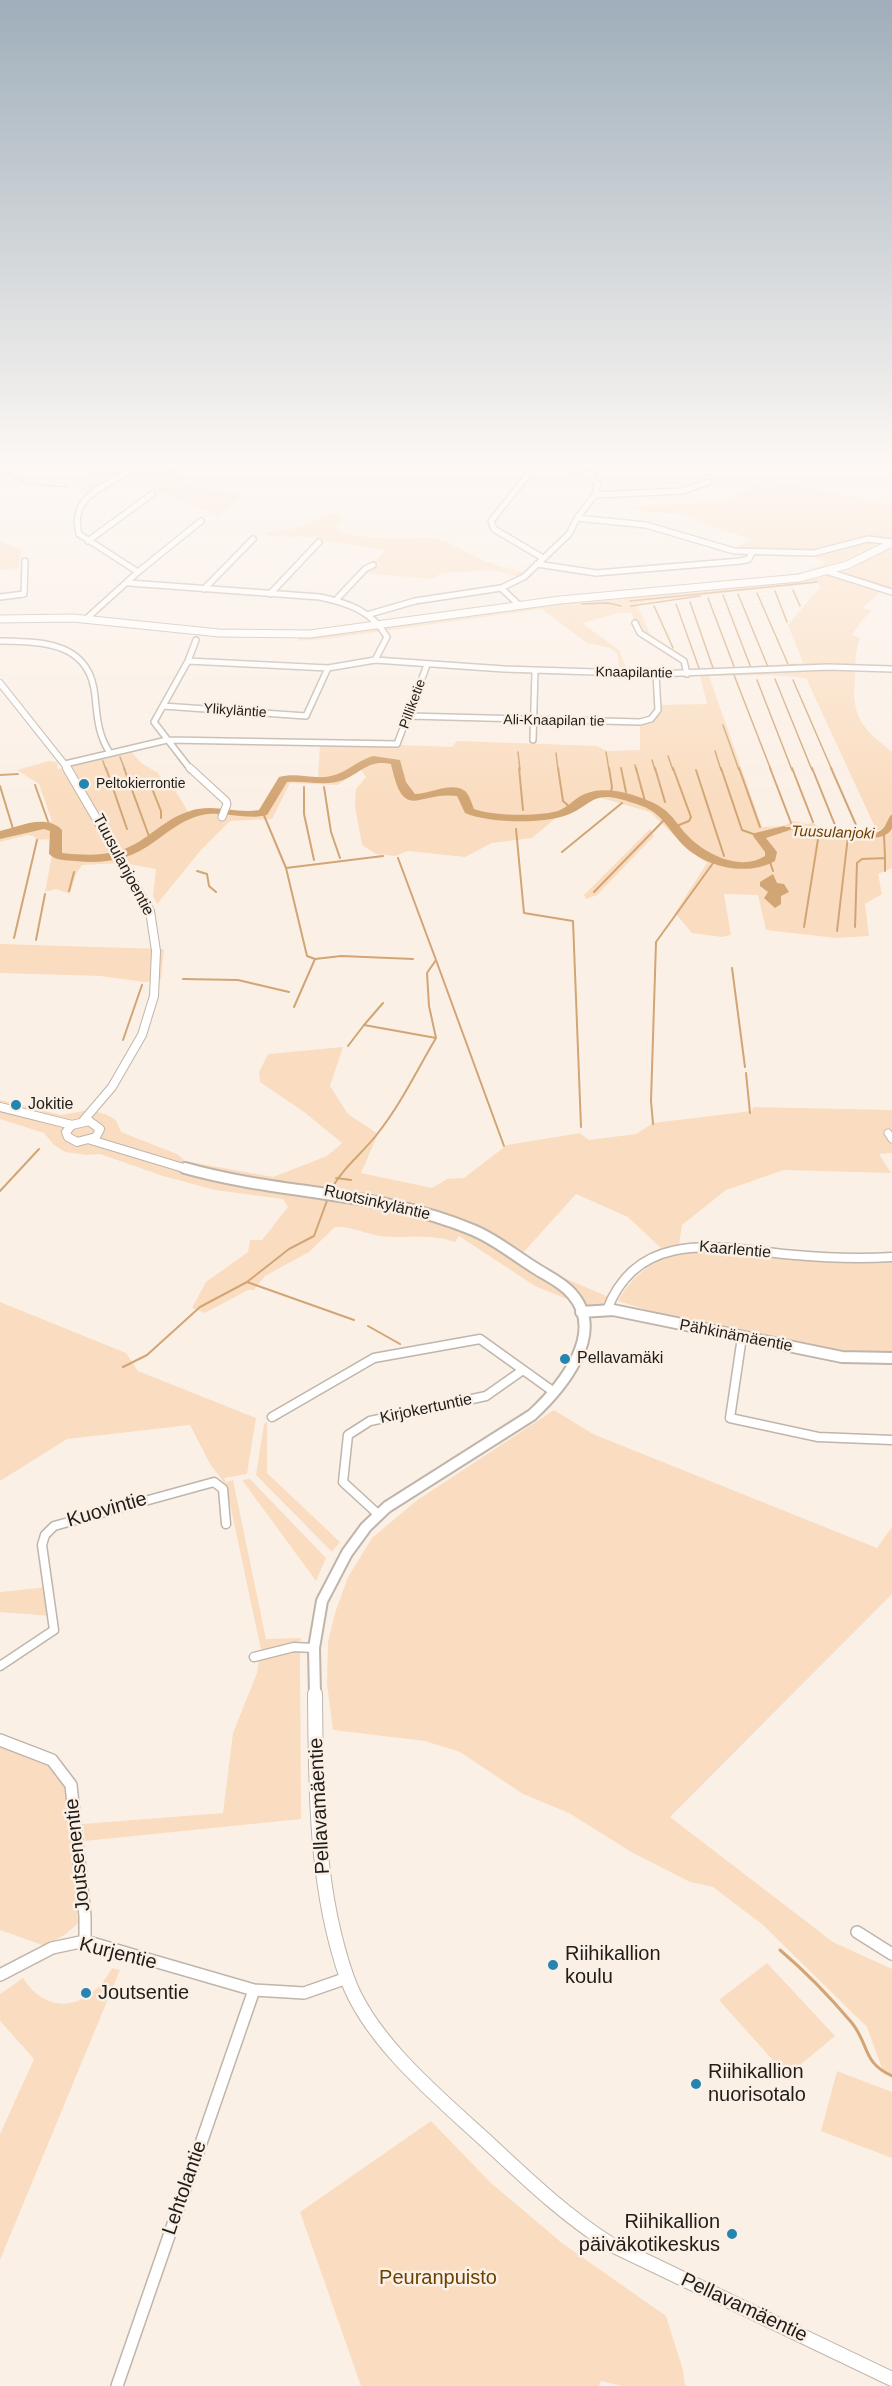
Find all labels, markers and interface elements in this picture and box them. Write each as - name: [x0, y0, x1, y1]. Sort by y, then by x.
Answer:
- street label: Knaapilantie: [595, 664, 673, 682]
- street label: Pilliketie: [396, 677, 430, 731]
- street label: Ylikyläntie: [203, 700, 267, 722]
- street label: Ali-Knaapilan tie: [503, 712, 605, 730]
- place label: Peltokierrontie: [96, 776, 185, 792]
- marker: Peltokierrontie: [77, 777, 91, 791]
- street label: Tuusulanjoentie: [88, 811, 158, 919]
- water label: Tuusulanjoki: [791, 823, 875, 843]
- place label: Jokitie: [28, 1095, 73, 1115]
- marker: Jokitie: [9, 1098, 23, 1112]
- street label: Ruotsinkyläntie: [322, 1181, 432, 1225]
- street label: Kaarlentie: [698, 1237, 772, 1263]
- street label: Pähkinämäentie: [678, 1316, 794, 1356]
- place label: Pellavamäki: [577, 1349, 663, 1369]
- marker: Pellavamäki: [558, 1352, 572, 1366]
- street label: Kirjokertuntie: [378, 1390, 474, 1428]
- street label: Kuovintie: [64, 1487, 150, 1533]
- street label: Pellavamäentie: [304, 1737, 336, 1875]
- street label: Joutsenentie: [60, 1797, 96, 1913]
- street label: Kurjentie: [77, 1933, 159, 1975]
- place label: Riihikallion koulu: [565, 1942, 661, 1989]
- marker: Riihikallion koulu: [546, 1958, 560, 1972]
- place label: Joutsentie: [98, 1981, 189, 2005]
- marker: Joutsentie: [79, 1986, 93, 2000]
- place label: Riihikallion nuorisotalo: [708, 2060, 806, 2107]
- marker: Riihikallion nuorisotalo: [689, 2077, 703, 2091]
- street label: Lehtolantie: [158, 2138, 212, 2238]
- place label: Riihikallion päiväkotikeskus: [579, 2210, 720, 2257]
- marker: Riihikallion päiväkotikeskus: [725, 2227, 739, 2241]
- park label: Peuranpuisto: [379, 2266, 497, 2290]
- street label: Pellavamäentie: [677, 2268, 811, 2348]

